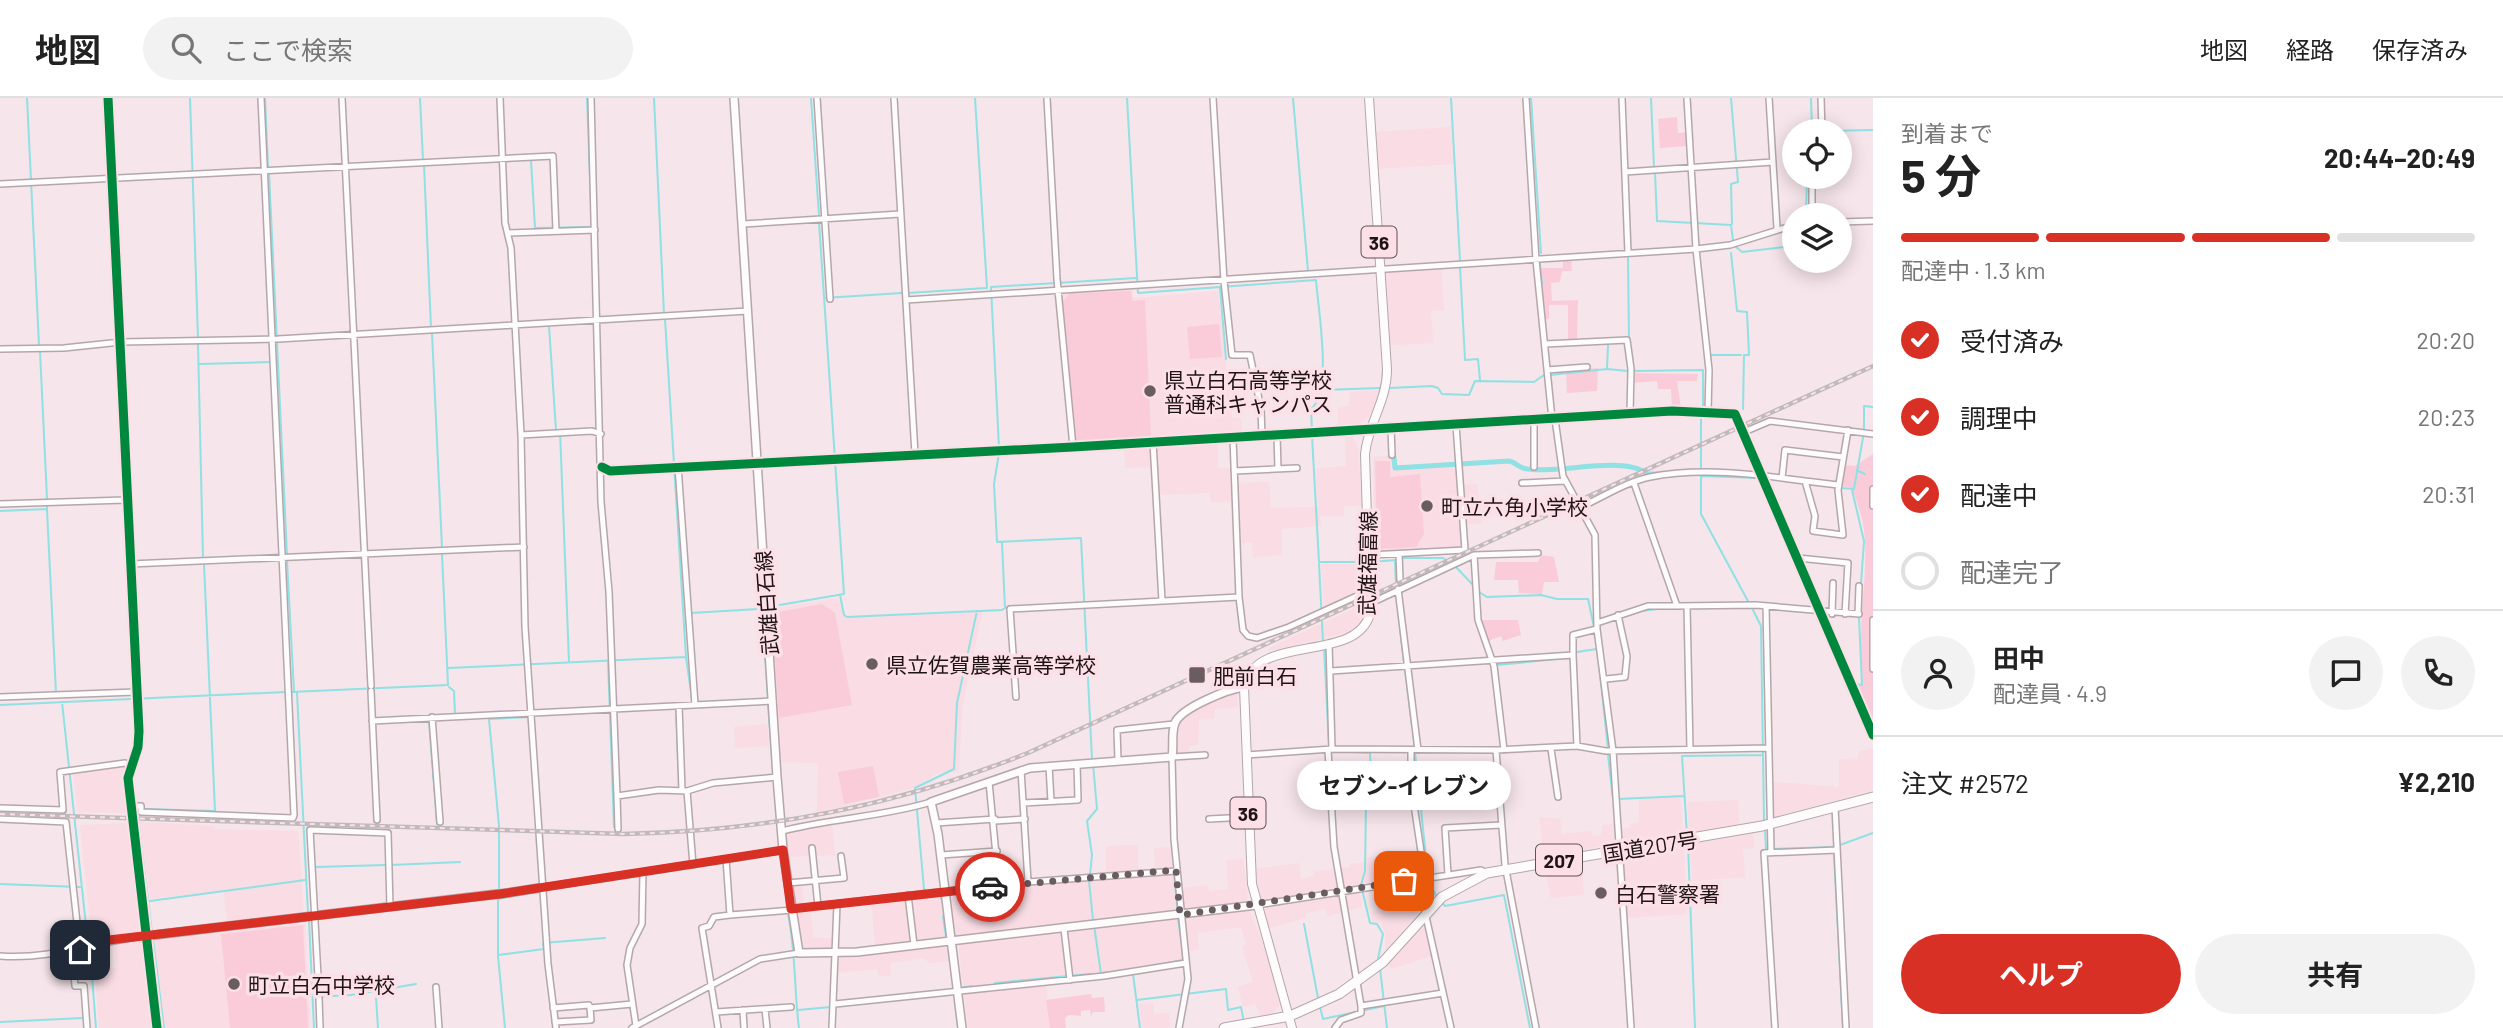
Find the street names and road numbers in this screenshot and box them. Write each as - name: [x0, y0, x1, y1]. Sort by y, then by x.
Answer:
- road number: 36: [1362, 226, 1396, 258]
- street label: 武雄福富線: [1354, 510, 1380, 616]
- street label: 武雄白石線: [750, 550, 782, 656]
- road number: 36: [1230, 798, 1266, 828]
- street label: 国道207号: [1601, 826, 1699, 866]
- road number: 207: [1536, 845, 1582, 876]

